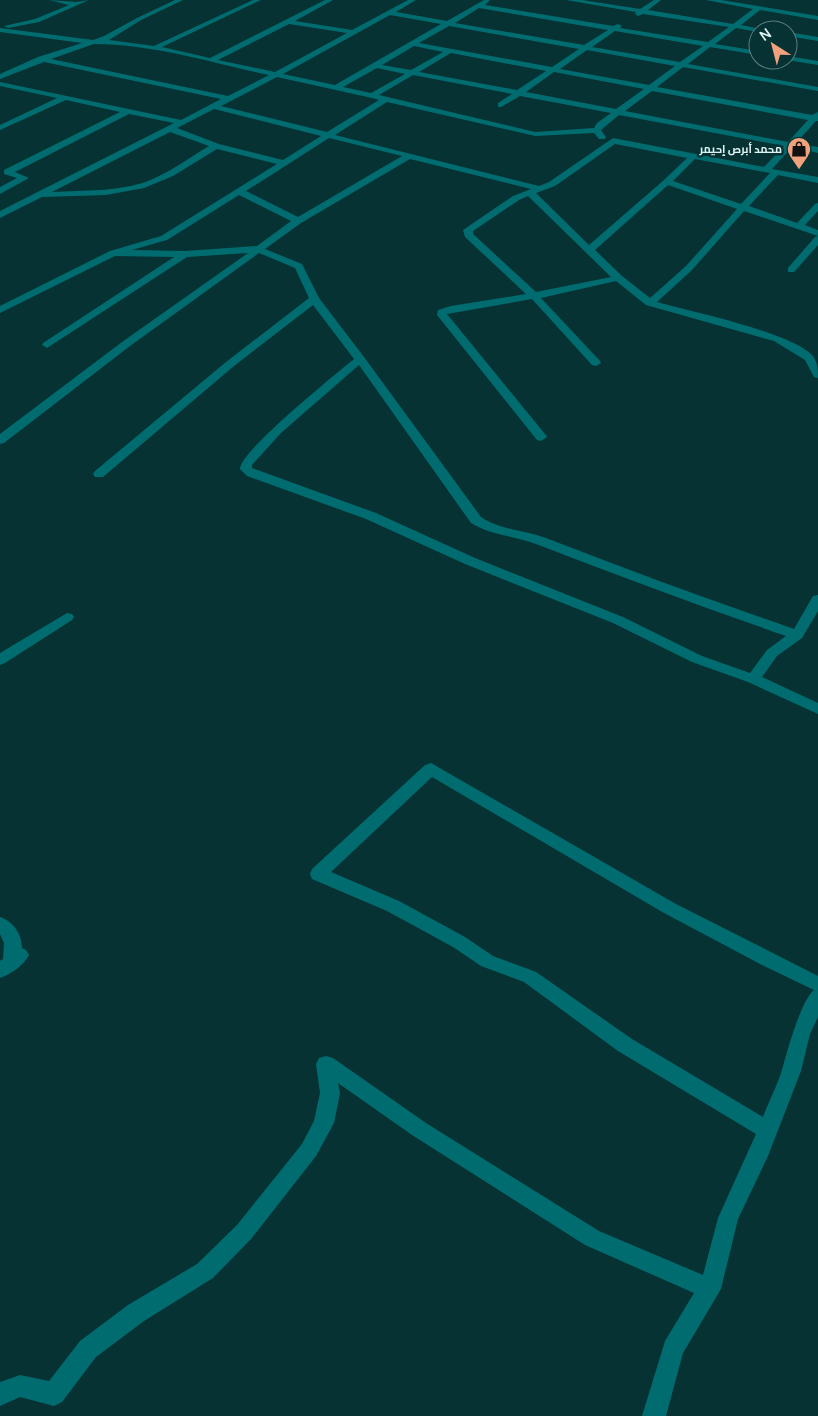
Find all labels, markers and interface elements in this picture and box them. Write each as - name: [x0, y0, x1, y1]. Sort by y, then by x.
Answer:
- north arrow: [748, 20, 798, 70]
- text: N: [755, 23, 775, 45]
- shop icon: محمد أبرص إحيمر: [786, 136, 812, 170]
- place label: محمد أبرص إحيمر: [698, 141, 782, 156]

